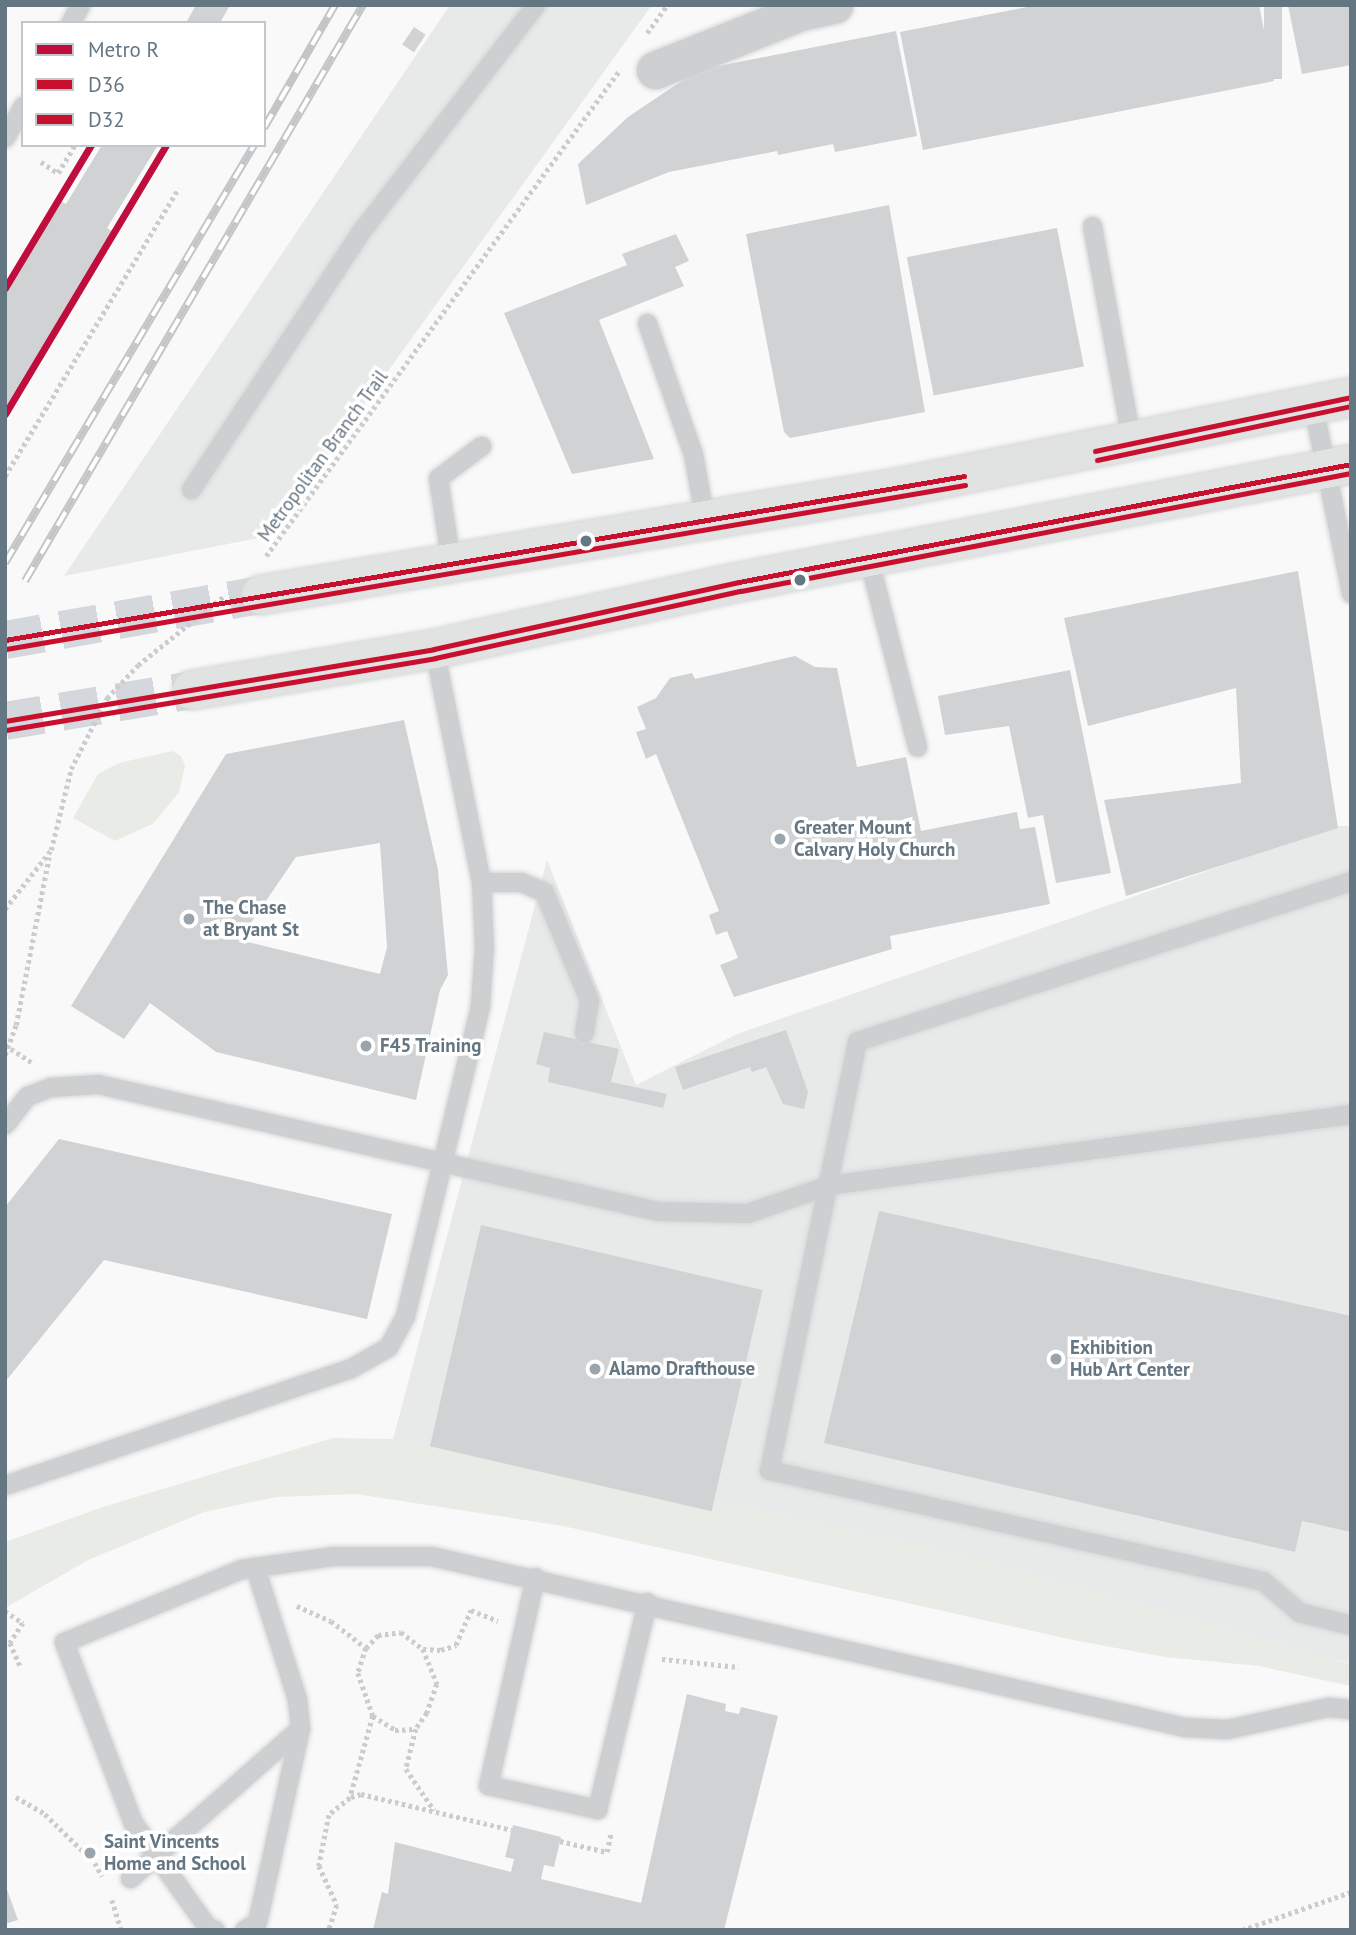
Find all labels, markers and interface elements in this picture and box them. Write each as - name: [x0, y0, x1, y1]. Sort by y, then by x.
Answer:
- legend: [21, 21, 266, 147]
- text: Metro R: [88, 36, 159, 63]
- text: D36: [88, 71, 125, 98]
- text: D32: [88, 106, 125, 133]
- street label: Metropolitan Branch Trail: [253, 366, 393, 546]
- unlabelled marker: [579, 534, 593, 548]
- unlabelled marker: [793, 573, 807, 587]
- place label: Greater Mount Calvary Holy Church: [794, 817, 957, 861]
- marker: Greater Mount Calvary Holy Church: [772, 831, 788, 847]
- place label: The Chase at Bryant St: [203, 897, 299, 941]
- marker: The Chase at Bryant St: [181, 911, 197, 927]
- place label: F45 Training: [380, 1035, 482, 1057]
- marker: F45 Training: [358, 1038, 374, 1054]
- place label: Exhibition Hub Art Center: [1070, 1337, 1191, 1381]
- marker: Exhibition Hub Art Center: [1048, 1351, 1064, 1367]
- place label: Alamo Drafthouse: [609, 1358, 755, 1380]
- marker: Alamo Drafthouse: [587, 1361, 603, 1377]
- place label: Saint Vincents Home and School: [104, 1831, 246, 1875]
- marker: Saint Vincents Home and School: [82, 1845, 98, 1861]

